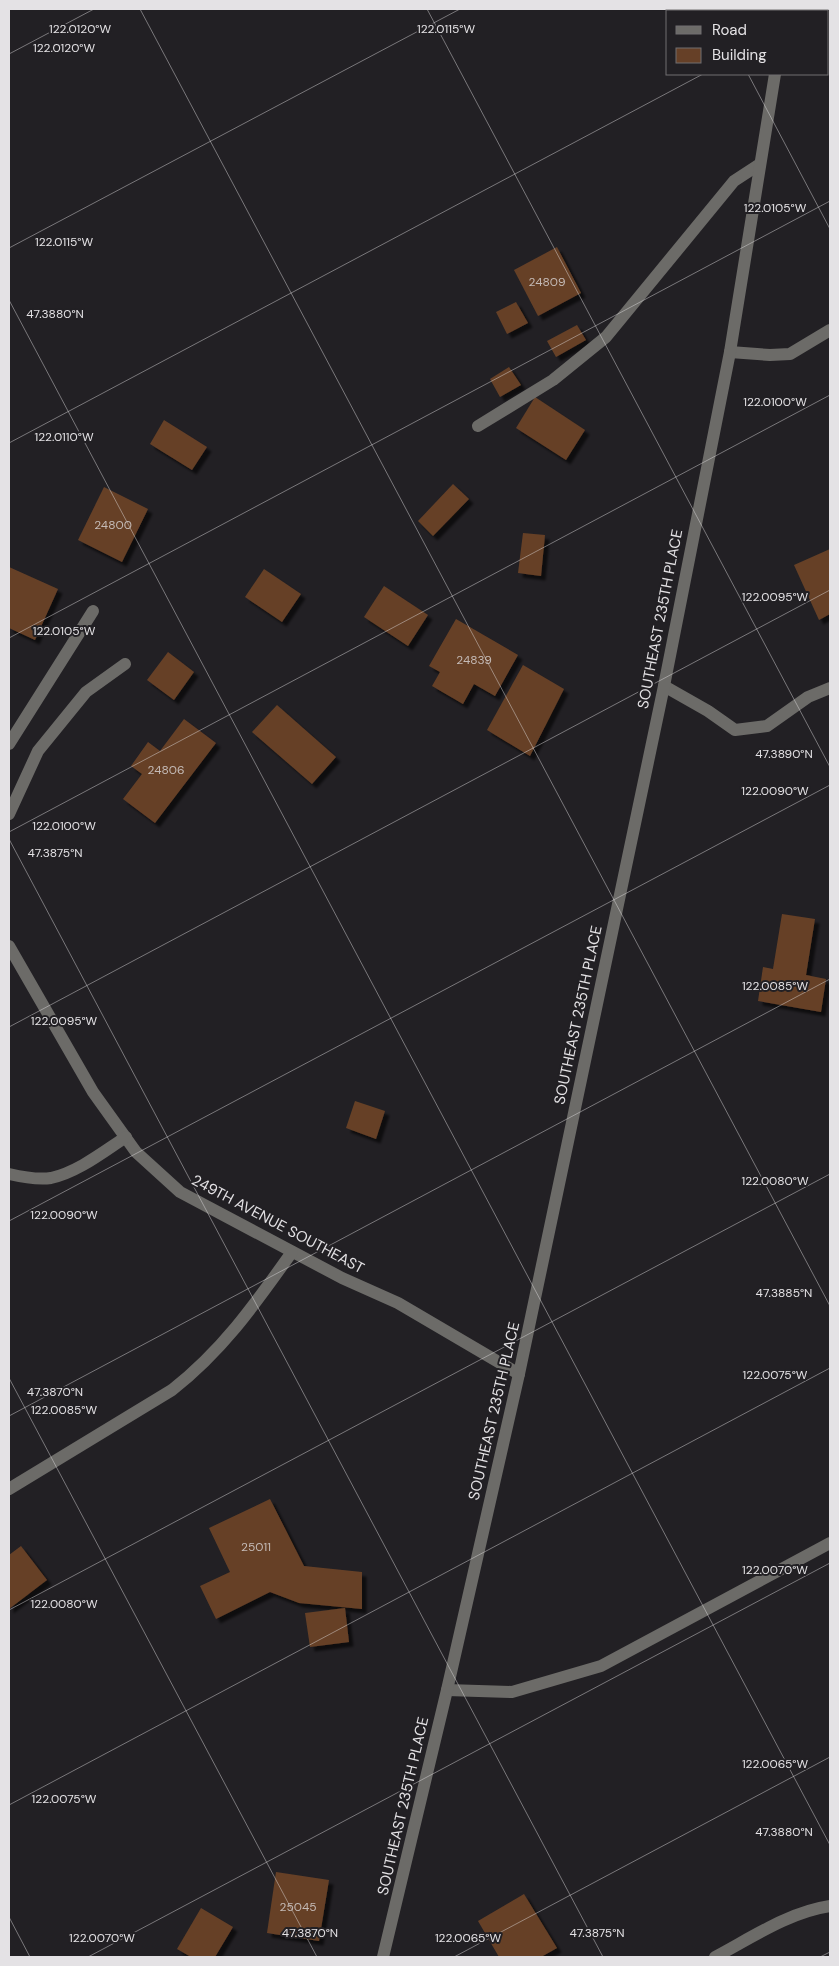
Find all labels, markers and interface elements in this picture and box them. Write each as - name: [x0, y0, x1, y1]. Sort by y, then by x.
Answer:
- legend: [666, 10, 829, 75]
- text: Road: [712, 20, 747, 40]
- text: 122.0120°W: [49, 21, 111, 37]
- text: 122.0115°W: [417, 21, 475, 37]
- text: 122.0120°W: [33, 40, 95, 56]
- text: Building: [712, 45, 767, 65]
- text: 122.0105°W: [744, 200, 807, 216]
- text: 122.0115°W: [35, 234, 93, 250]
- house number: 24809: [528, 274, 566, 290]
- text: 47.3880°N: [26, 306, 84, 322]
- text: 122.0100°W: [743, 394, 807, 410]
- text: 122.0110°W: [34, 429, 94, 445]
- house number: 24800: [94, 517, 132, 533]
- street label: SOUTHEAST 235TH PLACE: [633, 528, 687, 710]
- text: 122.0095°W: [742, 589, 809, 605]
- text: 122.0105°W: [33, 623, 96, 639]
- house number: 24839: [456, 652, 492, 668]
- text: 47.3890°N: [755, 746, 813, 762]
- house number: 24806: [147, 762, 185, 778]
- text: 122.0090°W: [741, 783, 809, 799]
- text: 122.0100°W: [32, 818, 96, 834]
- text: 47.3875°N: [27, 845, 83, 861]
- street label: SOUTHEAST 235TH PLACE: [549, 924, 607, 1106]
- text: 122.0085°W: [742, 978, 808, 994]
- text: 122.0095°W: [31, 1013, 98, 1029]
- street label: 249TH AVENUE SOUTHEAST: [188, 1170, 368, 1278]
- text: 122.0080°W: [741, 1173, 809, 1189]
- text: 122.0090°W: [30, 1207, 98, 1223]
- text: 47.3885°N: [756, 1285, 812, 1301]
- street label: SOUTHEAST 235TH PLACE: [464, 1320, 524, 1502]
- text: 122.0075°W: [743, 1367, 808, 1383]
- text: 47.3870°N: [27, 1384, 83, 1400]
- text: 122.0085°W: [31, 1402, 97, 1418]
- house number: 25011: [241, 1539, 271, 1555]
- text: 122.0070°W: [742, 1562, 808, 1578]
- text: 122.0080°W: [30, 1596, 98, 1612]
- street label: SOUTHEAST 235TH PLACE: [373, 1715, 433, 1897]
- text: 122.0065°W: [742, 1756, 808, 1772]
- text: 122.0075°W: [32, 1791, 97, 1807]
- text: 47.3880°N: [755, 1824, 813, 1840]
- house number: 25045: [279, 1899, 317, 1915]
- text: 47.3870°N: [282, 1925, 338, 1941]
- text: 47.3875°N: [569, 1925, 625, 1941]
- text: 122.0070°W: [69, 1930, 135, 1946]
- text: 122.0065°W: [435, 1930, 501, 1946]

